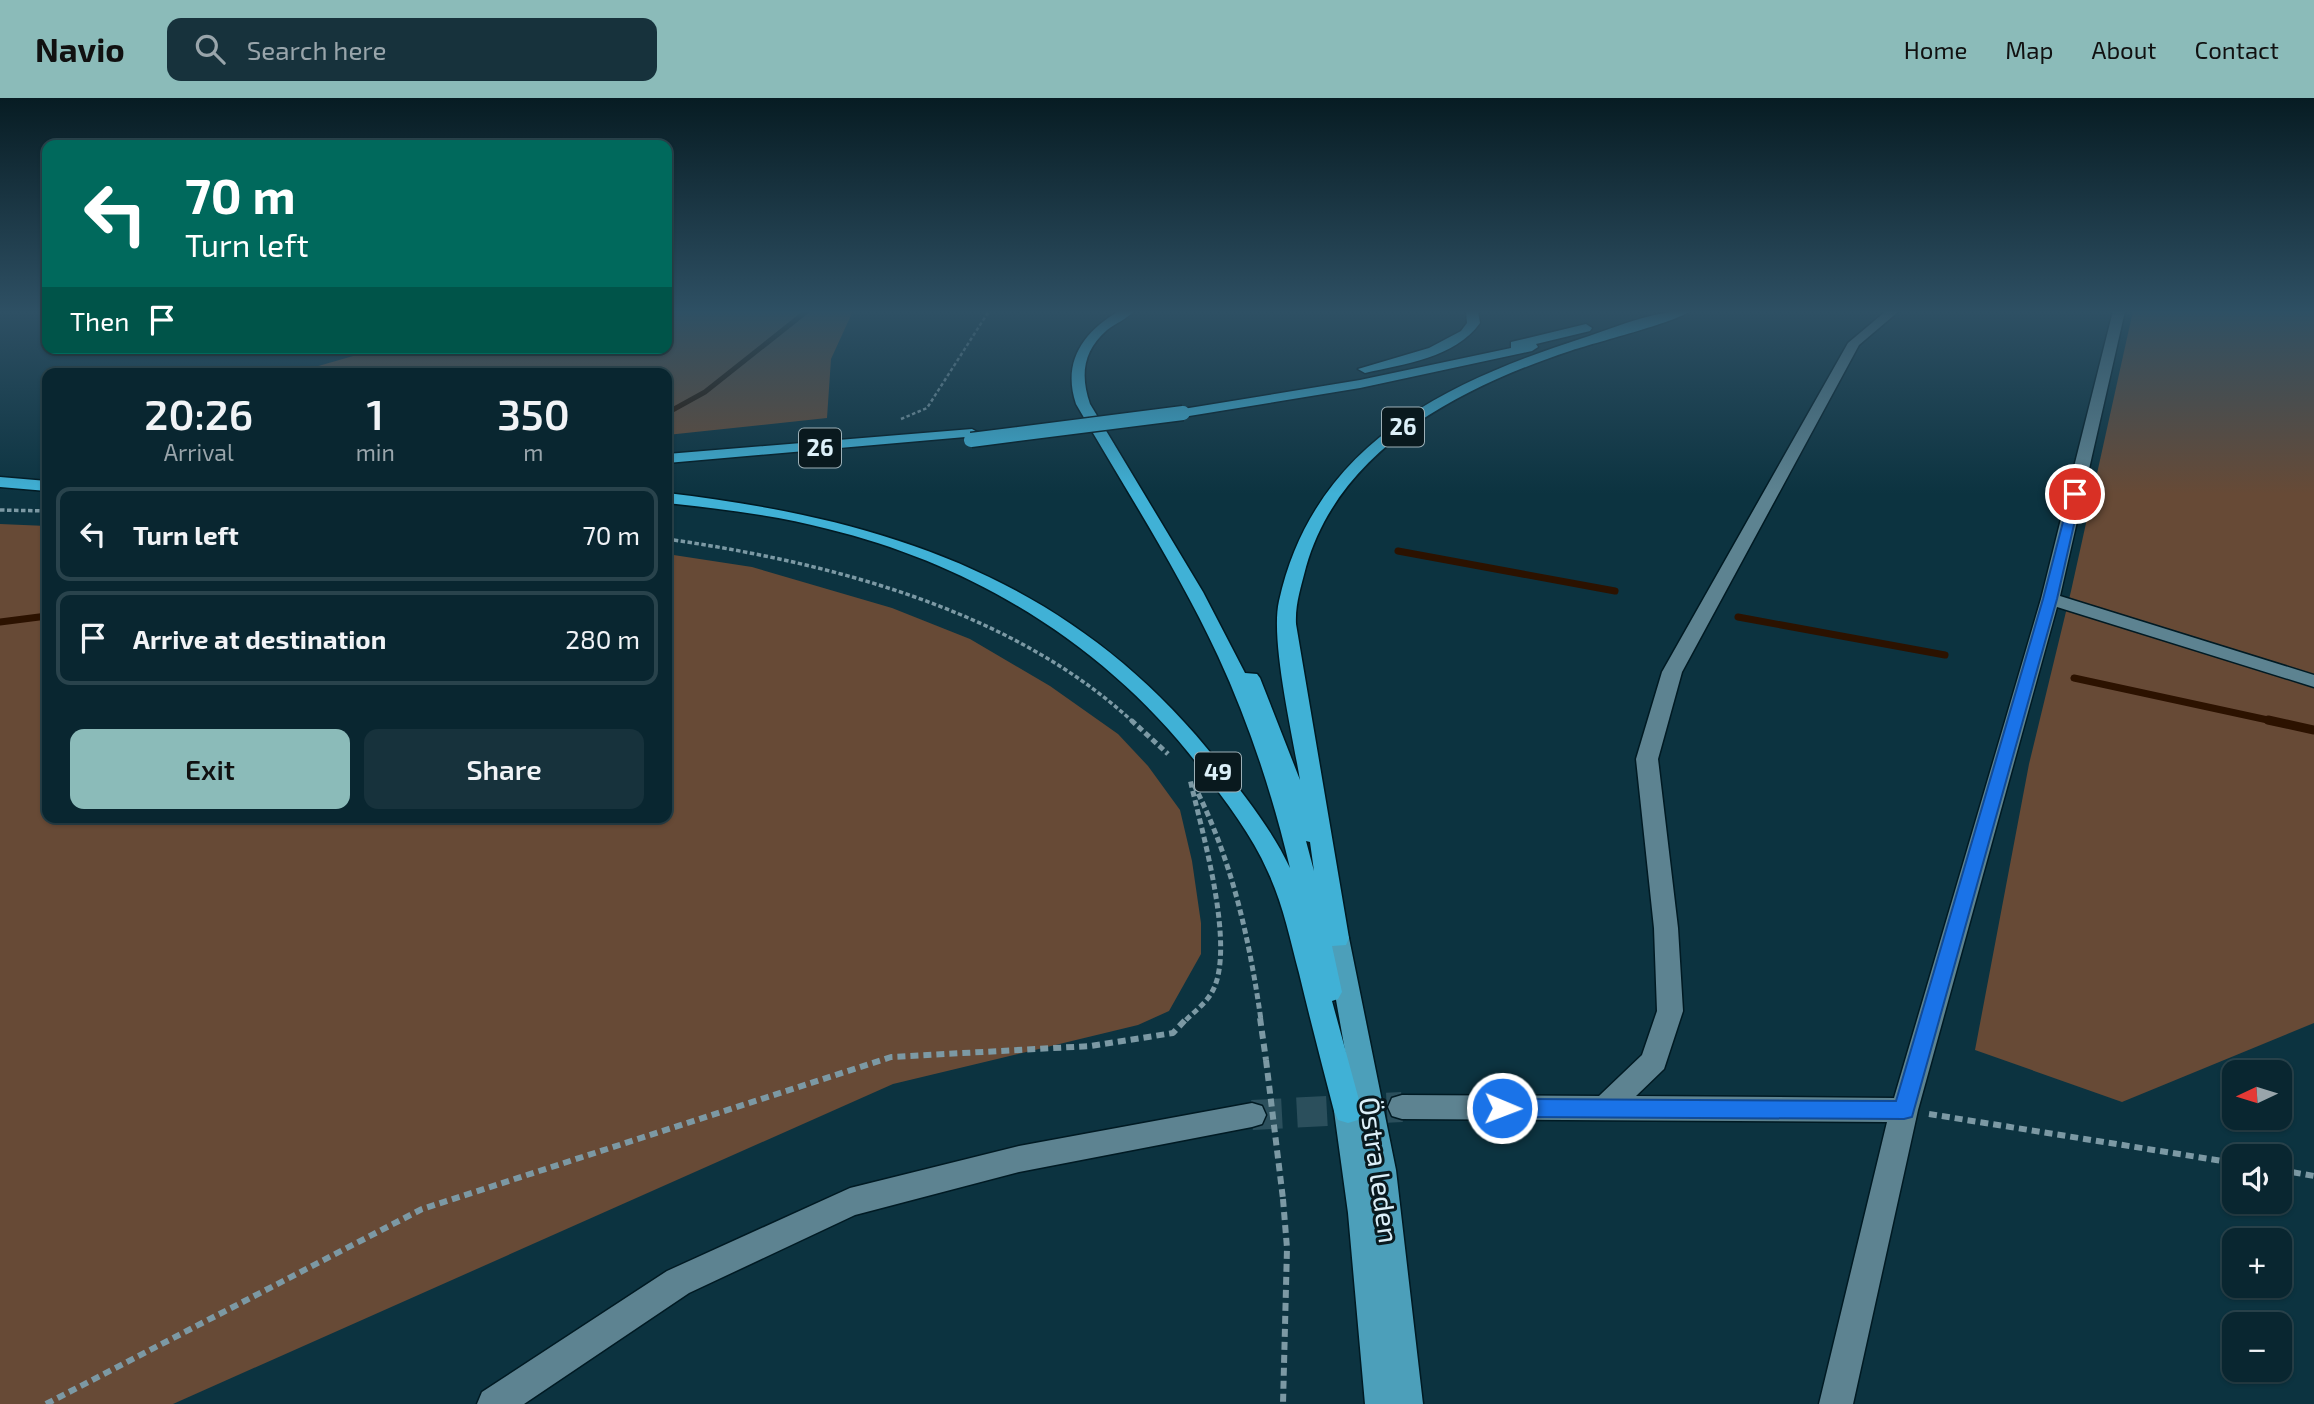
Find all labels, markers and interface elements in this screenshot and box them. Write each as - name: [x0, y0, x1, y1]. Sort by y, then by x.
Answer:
- search box: [167, 18, 657, 81]
- text: Navio: [35, 29, 125, 69]
- icon: search: [191, 30, 229, 68]
- text: Search here: [247, 34, 386, 65]
- text: Home: [1904, 35, 1967, 64]
- text: Map: [2005, 35, 2053, 64]
- text: About: [2091, 35, 2157, 64]
- text: Contact: [2195, 35, 2279, 64]
- text: 70 m: [185, 165, 296, 224]
- icon: left: [70, 168, 161, 259]
- text: Turn left: [185, 225, 309, 263]
- icon: arrive: [143, 301, 181, 339]
- text: Then: [70, 305, 129, 336]
- text: 20:26: [144, 388, 253, 438]
- text: 1: [366, 388, 384, 438]
- text: 350: [497, 388, 570, 438]
- road number: 26: [1382, 408, 1424, 446]
- road number: 26: [799, 428, 841, 468]
- text: Arrival: [164, 438, 234, 466]
- text: min: [356, 438, 395, 466]
- text: m: [523, 438, 543, 466]
- pin: [2045, 464, 2105, 524]
- icon: arrive: [2056, 475, 2094, 513]
- icon: left: [74, 515, 112, 553]
- text: Turn left: [133, 519, 239, 550]
- text: 70 m: [582, 519, 640, 550]
- icon: arrive: [74, 619, 112, 657]
- text: Arrive at destination: [133, 623, 386, 654]
- text: 280 m: [565, 623, 640, 654]
- button: Exit: [70, 729, 350, 809]
- button: Share: [364, 729, 644, 809]
- road number: 49: [1195, 752, 1241, 792]
- north arrow: [2222, 1060, 2292, 1130]
- map controls: [2222, 1060, 2292, 1382]
- position arrow: [1465, 1071, 1539, 1145]
- street label: Östra leden: [1353, 1095, 1407, 1245]
- button: sound: [2222, 1144, 2292, 1214]
- button: +: [2222, 1228, 2292, 1298]
- button: −: [2222, 1312, 2292, 1382]

